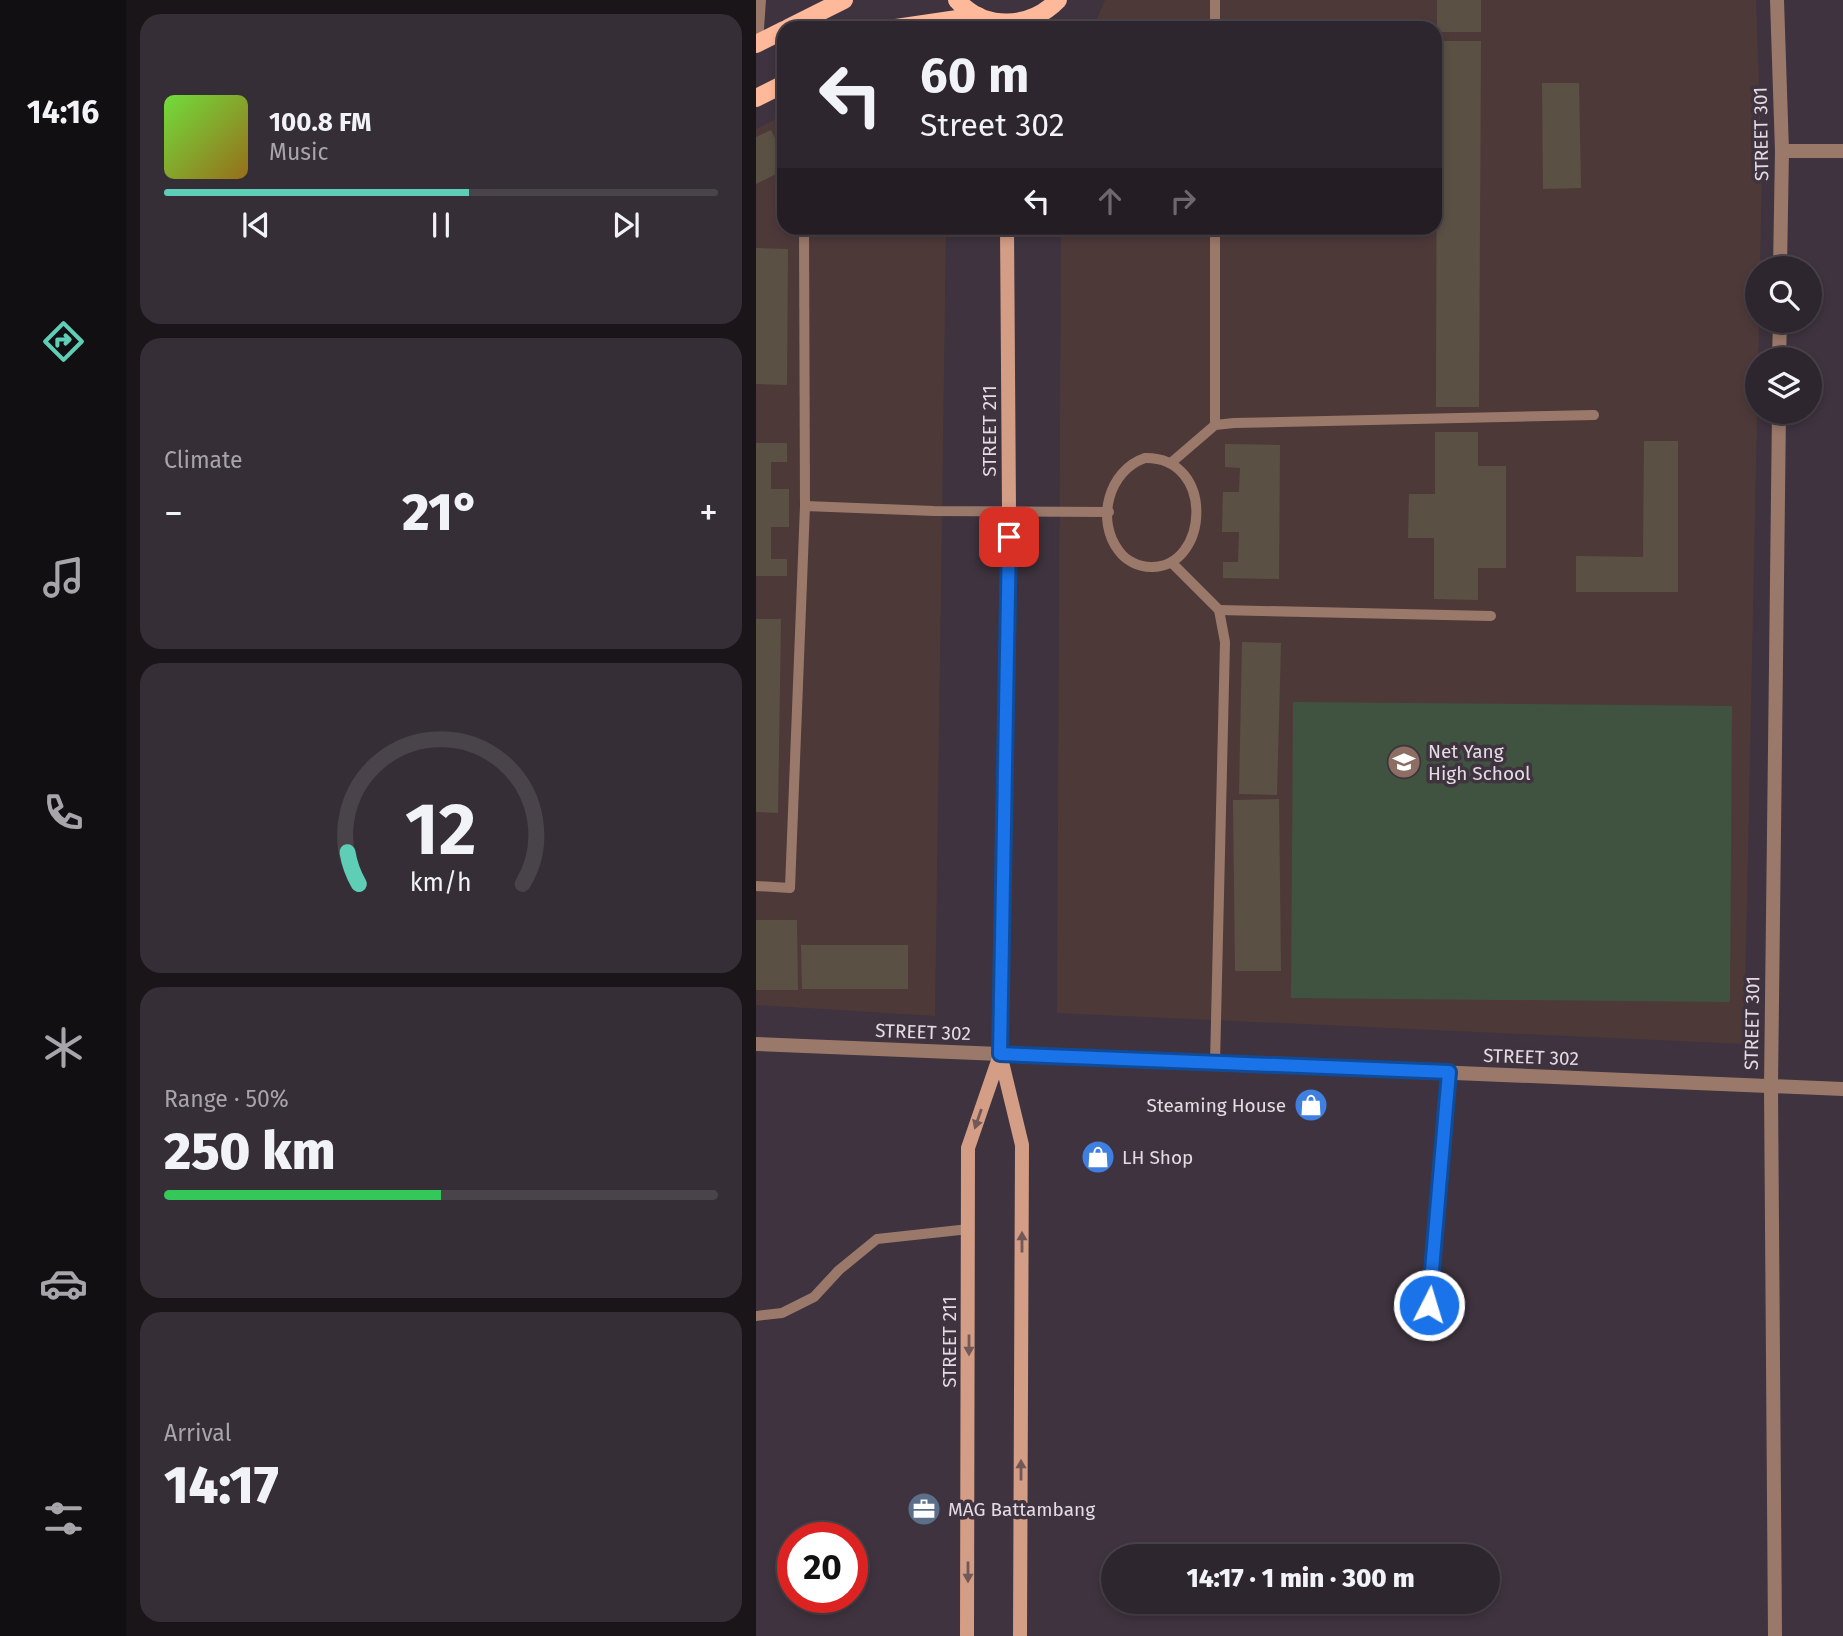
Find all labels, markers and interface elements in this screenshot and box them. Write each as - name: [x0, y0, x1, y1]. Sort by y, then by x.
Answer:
- text: 60 m: [920, 46, 1029, 105]
- icon: left: [805, 49, 896, 140]
- street label: STREET 301: [1749, 87, 1773, 181]
- text: 14:16: [27, 93, 99, 131]
- text: Street 302: [920, 106, 1065, 144]
- text: 100.8 FM: [269, 107, 371, 138]
- text: Music: [269, 138, 329, 166]
- icon: left: [1018, 182, 1056, 220]
- icon: ahead: [1091, 182, 1129, 220]
- icon: right: [1164, 182, 1202, 220]
- icon: previous: [237, 206, 275, 244]
- icon: pause: [422, 206, 460, 244]
- icon: next: [607, 206, 645, 244]
- map controls: [1745, 256, 1822, 424]
- button: search: [1745, 256, 1822, 333]
- icon: directions: [39, 317, 88, 366]
- button: layers: [1745, 347, 1822, 424]
- street label: STREET 211: [978, 385, 1001, 477]
- text: Climate: [164, 446, 243, 474]
- text: 21°: [402, 481, 480, 544]
- text: −: [164, 490, 183, 536]
- text: +: [699, 490, 718, 536]
- pin: [979, 507, 1039, 567]
- icon: arrive: [990, 518, 1028, 556]
- icon: music: [39, 553, 88, 602]
- place label: Net Yang High School: [1428, 740, 1531, 785]
- school or university icon: Net Yang High School: [1385, 743, 1423, 781]
- text: 12: [405, 786, 477, 873]
- icon: phone: [39, 788, 88, 837]
- text: km/h: [410, 868, 472, 898]
- street label: STREET 301: [1740, 976, 1764, 1070]
- street label: STREET 302: [875, 1019, 971, 1045]
- icon: climate: [39, 1023, 88, 1072]
- street label: STREET 302: [1483, 1044, 1579, 1070]
- text: Range · 50%: [164, 1085, 289, 1113]
- shop icon: Steaming House: [1292, 1086, 1330, 1124]
- place label: Steaming House: [1147, 1094, 1286, 1117]
- one-way arrow: [972, 1108, 983, 1129]
- text: 250 km: [164, 1120, 335, 1183]
- shop icon: LH Shop: [1079, 1138, 1117, 1176]
- place label: LH Shop: [1122, 1146, 1193, 1169]
- one-way arrow: [1016, 1231, 1028, 1253]
- icon: car: [39, 1259, 88, 1308]
- position arrow: [1392, 1268, 1466, 1342]
- street label: STREET 211: [938, 1296, 961, 1388]
- one-way arrow: [963, 1334, 975, 1356]
- text: Arrival: [164, 1419, 231, 1447]
- text: 14:17: [164, 1454, 279, 1517]
- one-way arrow: [1015, 1459, 1027, 1481]
- office icon: MAG Battambang: [905, 1490, 943, 1528]
- icon: filters: [39, 1494, 88, 1543]
- place label: MAG Battambang: [948, 1498, 1095, 1521]
- speed limit sign: 20: [777, 1522, 868, 1613]
- one-way arrow: [962, 1561, 974, 1583]
- text: 14:17 · 1 min · 300 m: [1186, 1563, 1415, 1594]

